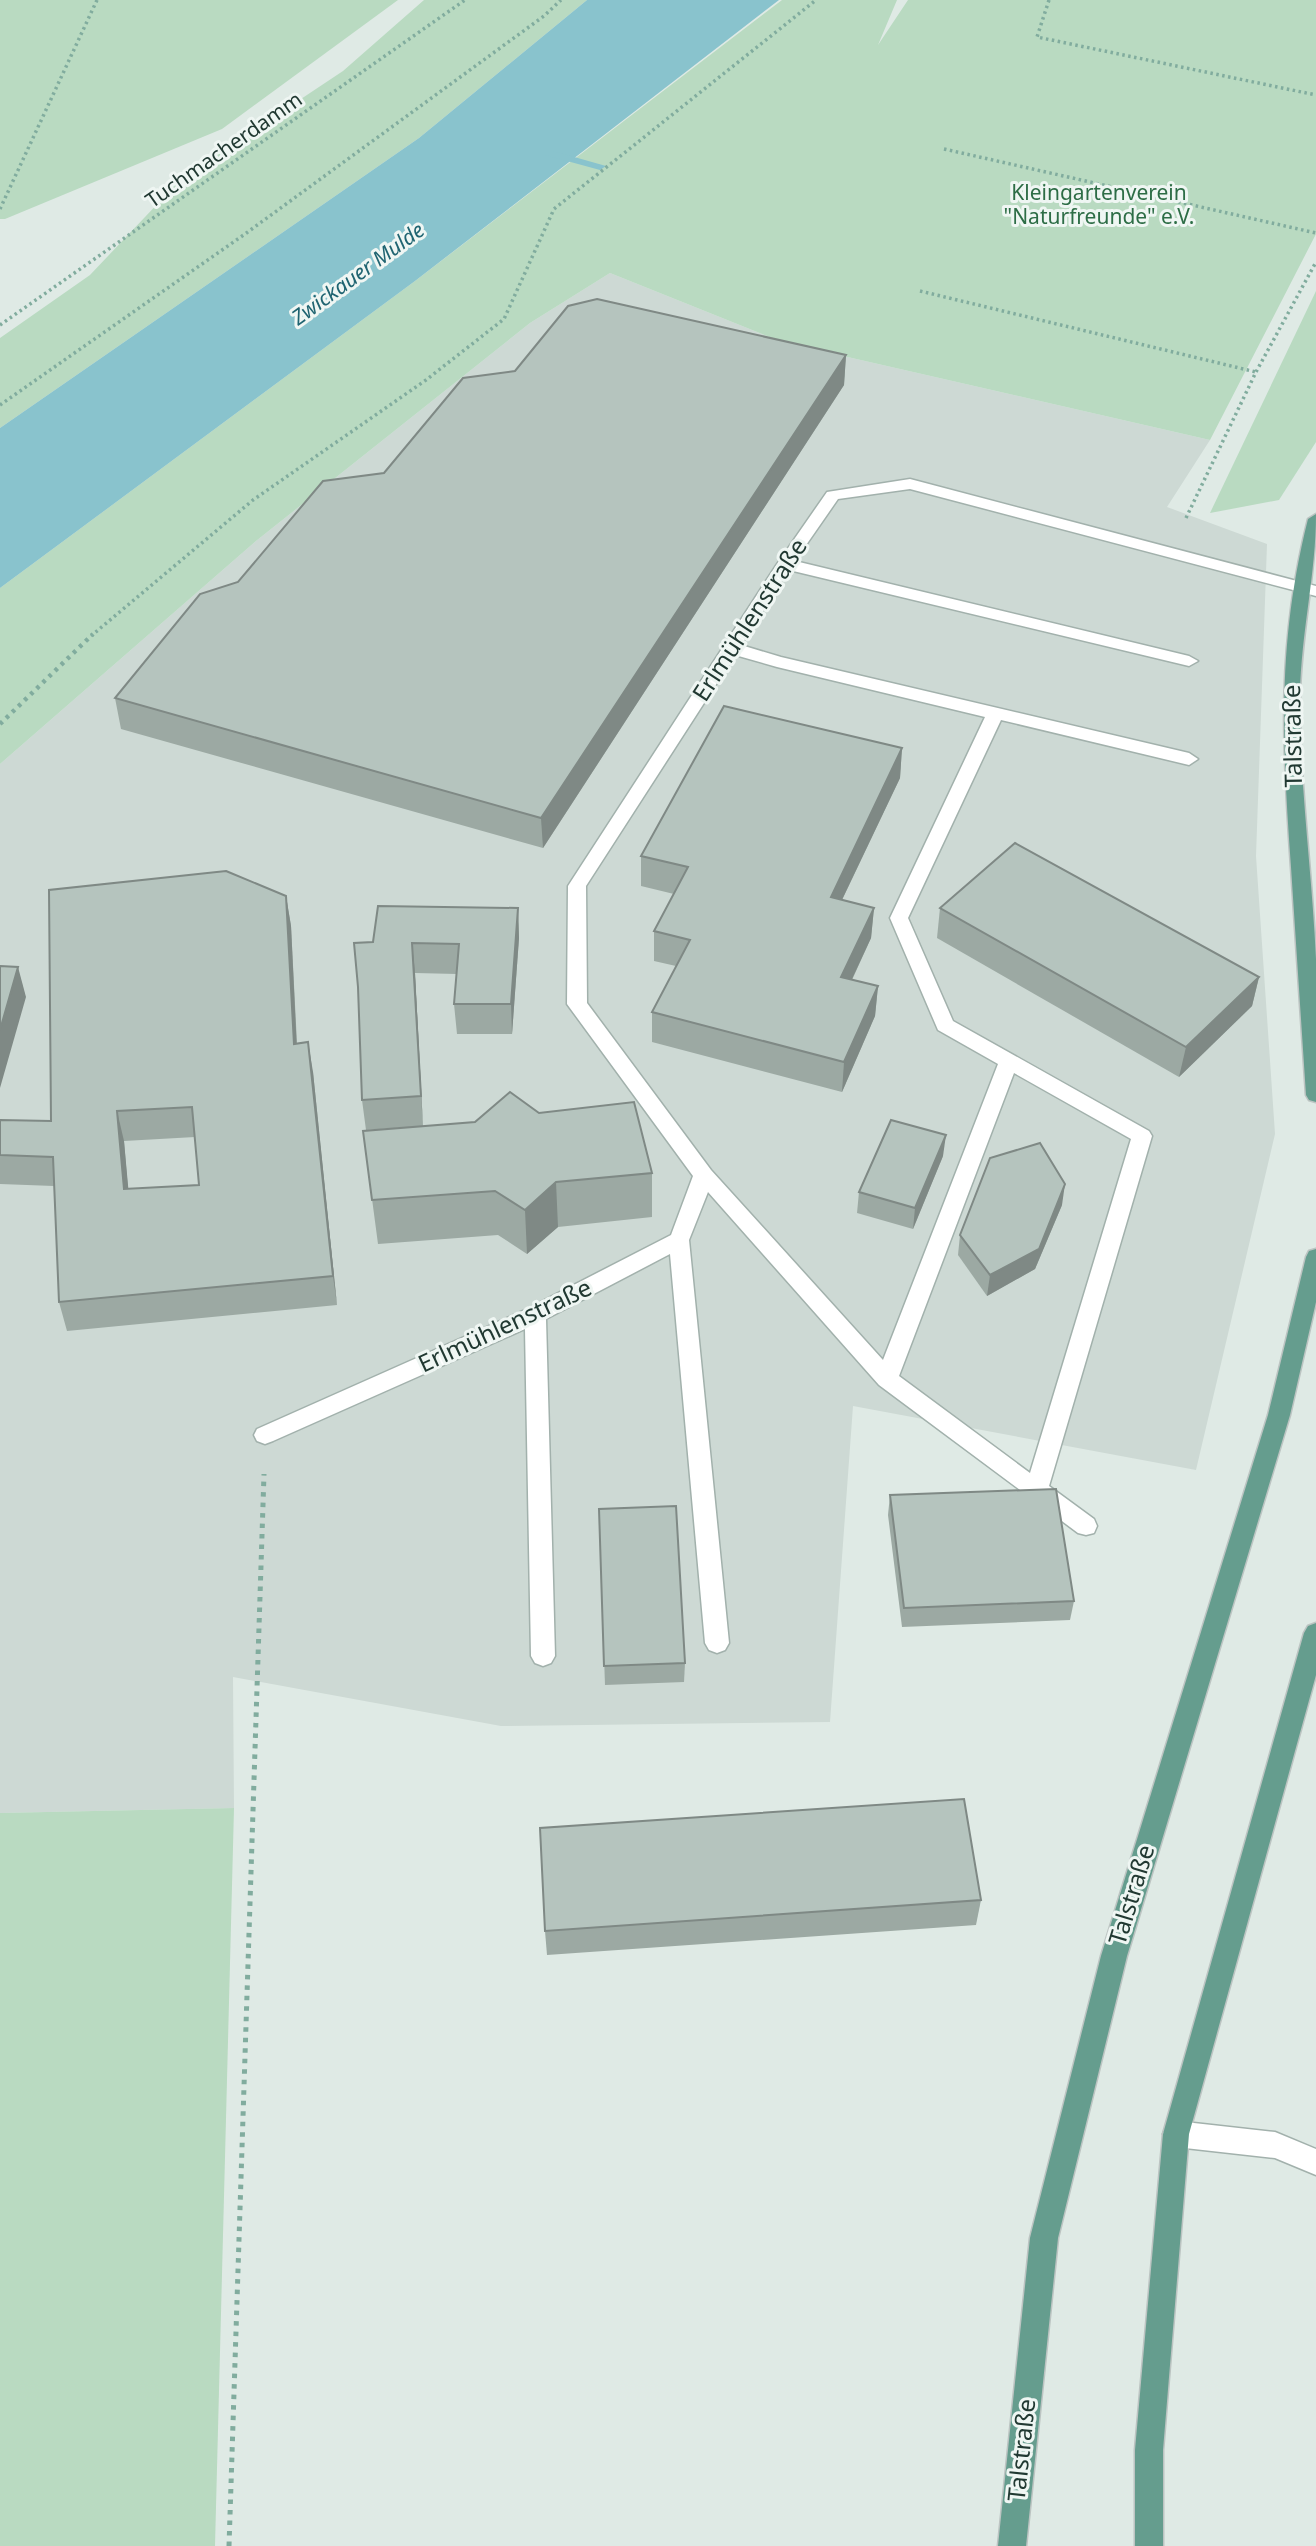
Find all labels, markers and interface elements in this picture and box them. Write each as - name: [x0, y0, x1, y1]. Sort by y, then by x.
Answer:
- street label: Tuchmacherdamm: [140, 85, 307, 214]
- park label: Kleingartenverein "Naturfreunde" e.V.: [1004, 178, 1194, 230]
- water label: Zwickauer Mulde: [284, 215, 430, 332]
- street label: Erlmühlenstraße: [684, 531, 814, 707]
- street label: Talstraße: [1274, 684, 1309, 788]
- street label: Erlmühlenstraße: [412, 1270, 596, 1379]
- street label: Talstraße: [1100, 1841, 1161, 1949]
- street label: Talstraße: [999, 2397, 1042, 2503]

